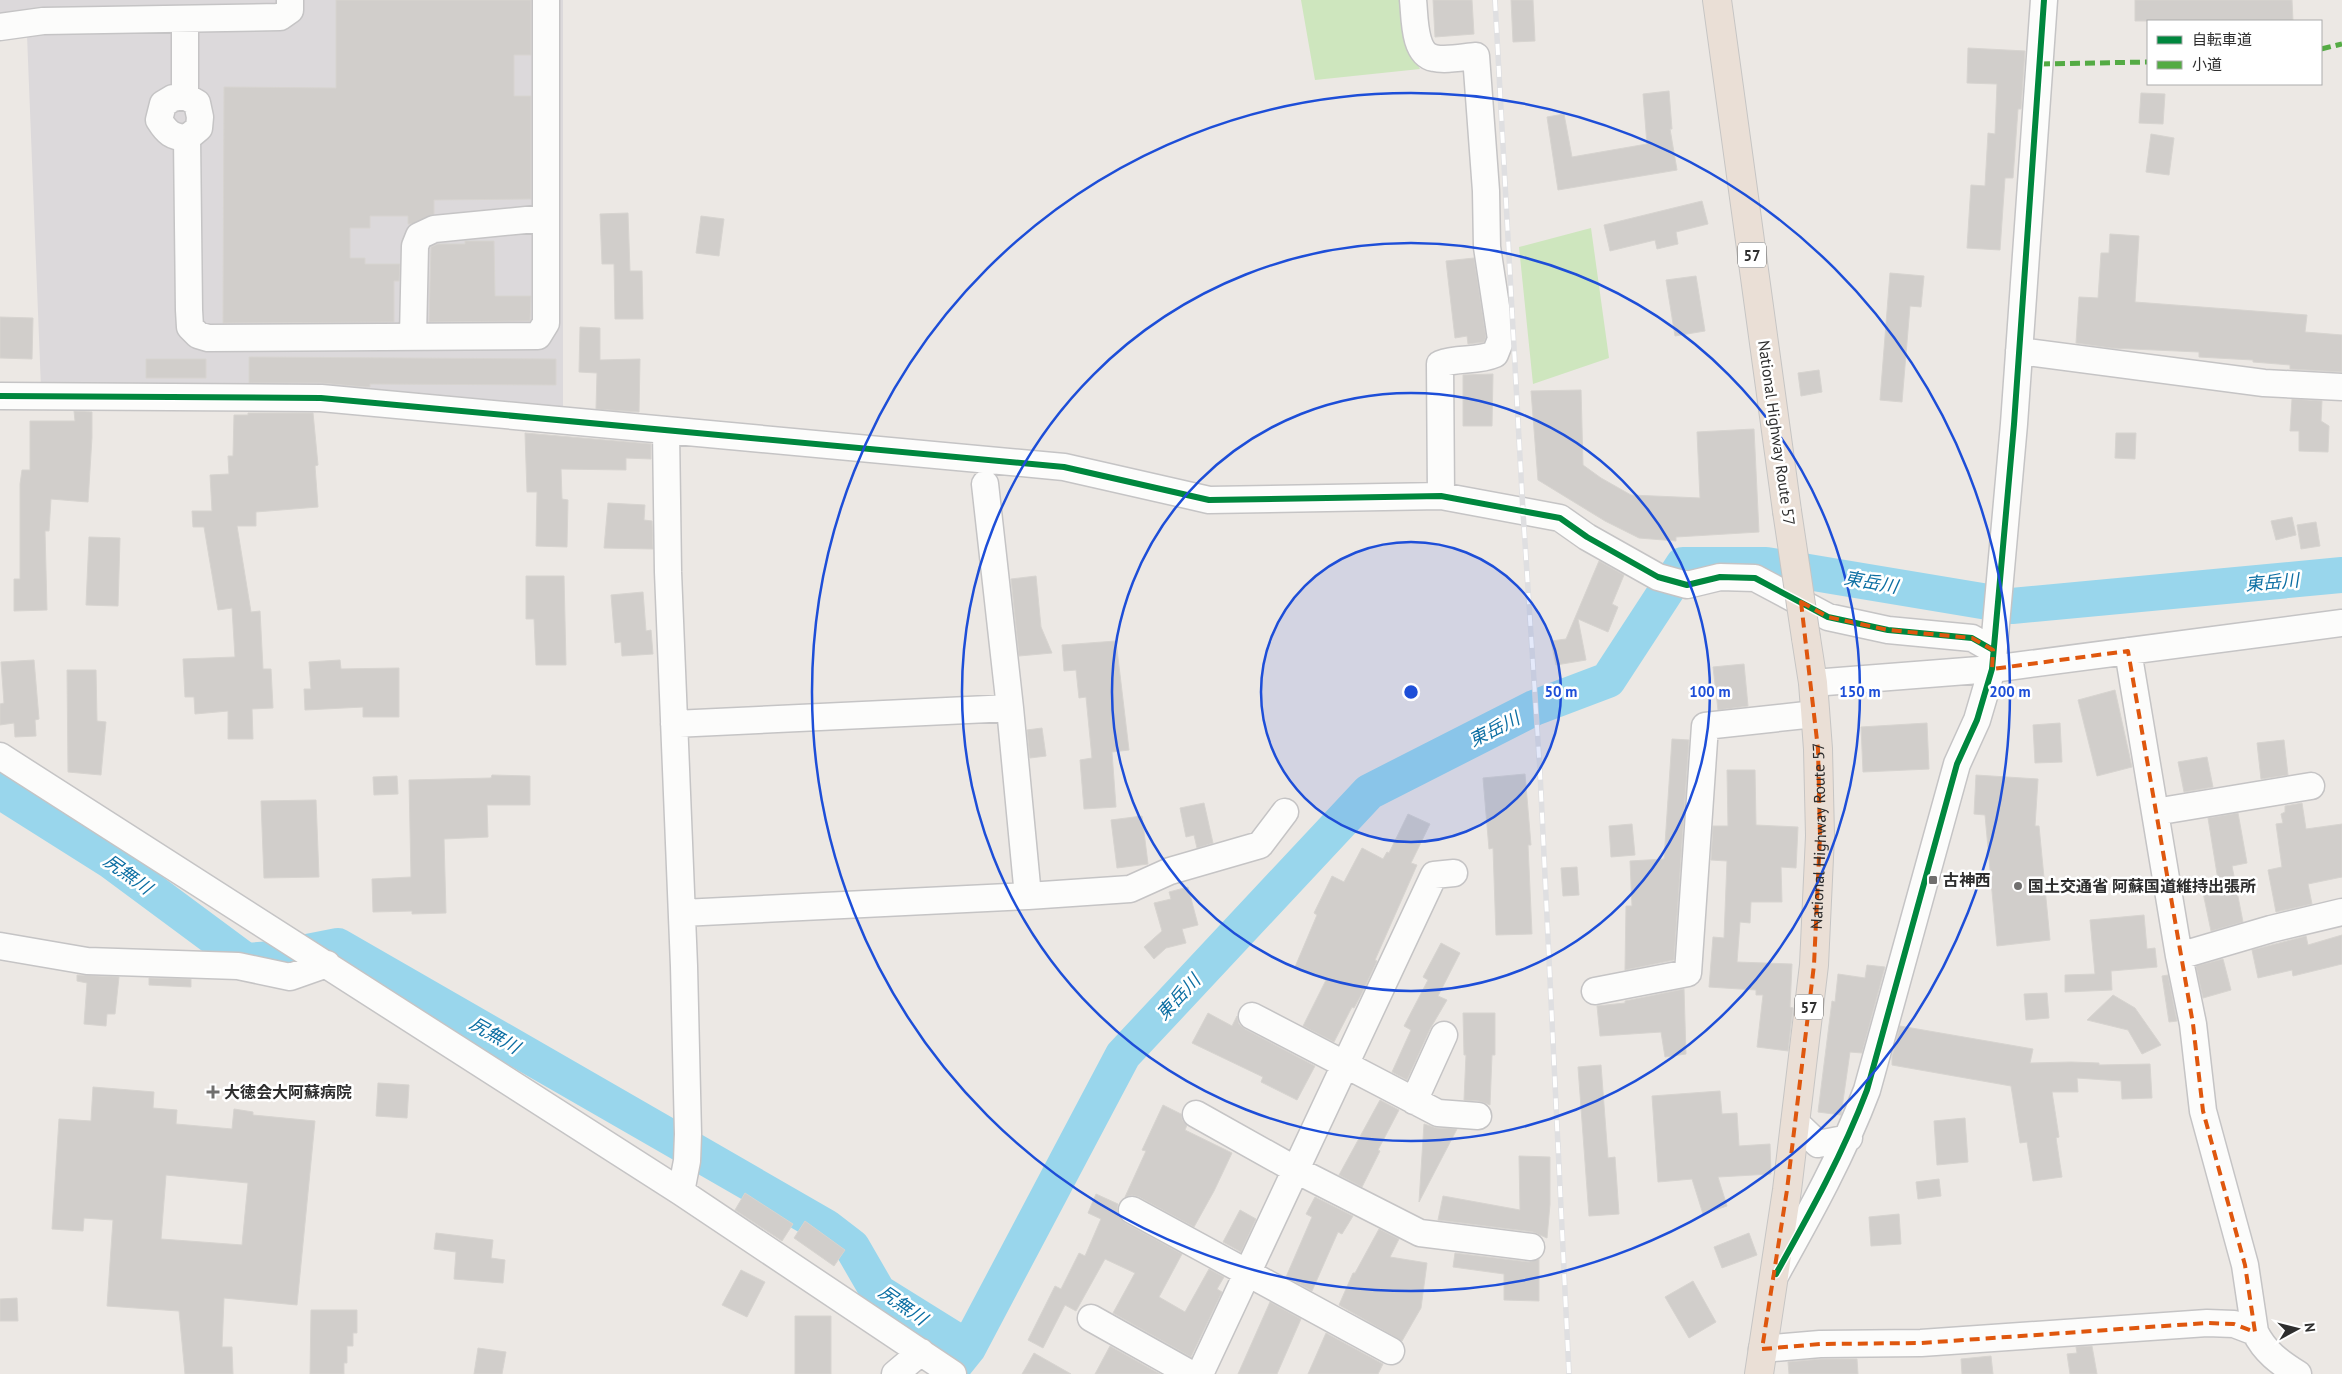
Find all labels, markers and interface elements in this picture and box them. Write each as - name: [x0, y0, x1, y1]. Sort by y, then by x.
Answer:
- legend: [2147, 20, 2322, 85]
- text: 自転車道: [2192, 30, 2252, 49]
- text: 小道: [2192, 55, 2222, 74]
- road number: 57: [1738, 242, 1766, 268]
- street label: National Highway Route 57: [1754, 339, 1800, 527]
- water label: 東岳川: [1842, 566, 1902, 598]
- water label: 東岳川: [2244, 568, 2302, 596]
- text: 50 m: [1545, 682, 1577, 701]
- text: 100 m: [1689, 682, 1731, 701]
- text: 150 m: [1839, 682, 1881, 701]
- text: 200 m: [1989, 682, 2031, 701]
- centre of rings: [1402, 683, 1420, 701]
- water label: 東岳川: [1465, 706, 1525, 752]
- street label: National Highway Route 57: [1806, 742, 1830, 930]
- water label: 尻無川: [99, 849, 158, 900]
- place label: 古神西: [1943, 870, 1991, 890]
- marker: 古神西: [1927, 874, 1939, 886]
- place label: 国土交通省 阿蘇国道維持出張所: [2028, 876, 2256, 896]
- marker: 国土交通省 阿蘇国道維持出張所: [2012, 880, 2024, 892]
- water label: 東岳川: [1151, 968, 1206, 1025]
- road number: 57: [1795, 994, 1823, 1020]
- water label: 尻無川: [466, 1012, 526, 1059]
- place label: 大徳会大阿蘇病院: [224, 1082, 352, 1102]
- marker: 大徳会大阿蘇病院: [206, 1085, 220, 1099]
- water label: 尻無川: [874, 1280, 933, 1331]
- north arrow: [2272, 1304, 2322, 1354]
- text: N: [2300, 1322, 2319, 1333]

